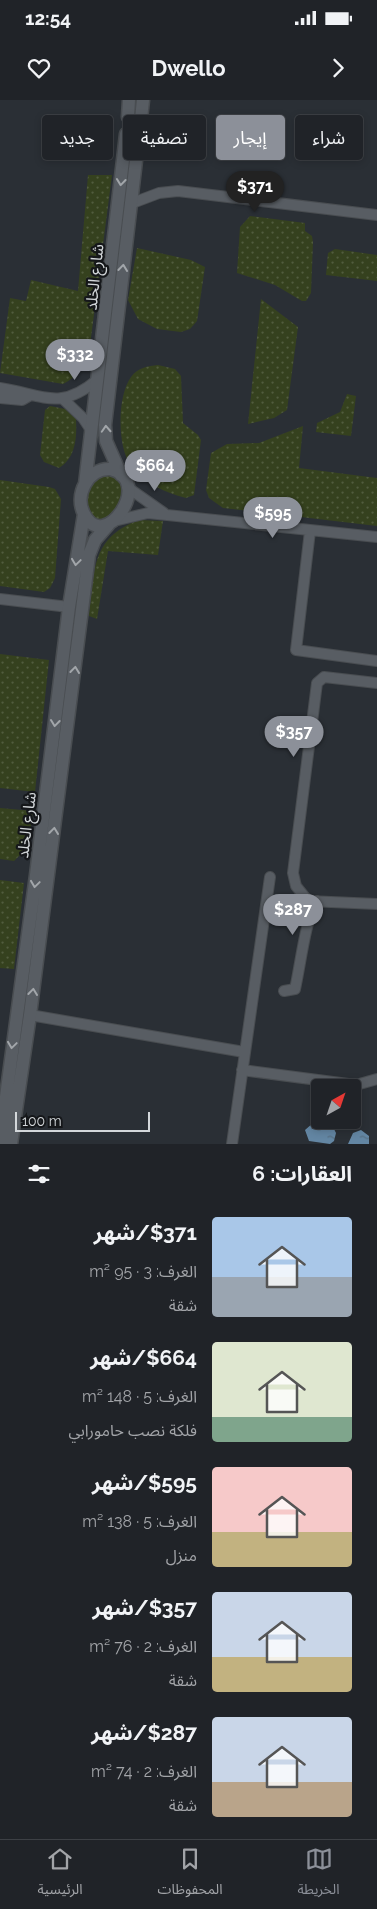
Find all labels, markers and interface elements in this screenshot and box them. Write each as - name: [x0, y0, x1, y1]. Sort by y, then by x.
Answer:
- text: 12:54: [25, 7, 71, 29]
- icon: heart: [25, 54, 53, 82]
- icon: forward: [324, 54, 352, 82]
- text: Dwello: [151, 55, 226, 81]
- chip: جديد: [42, 115, 113, 160]
- chip: تصفية: [123, 115, 206, 160]
- chip: إيجار: [216, 115, 285, 160]
- chip: شراء: [295, 115, 363, 160]
- pin: $371: [225, 170, 285, 213]
- text: $371: [237, 177, 273, 196]
- one-way arrow: [116, 179, 127, 187]
- street label: شارع الخلد: [82, 243, 110, 312]
- one-way arrow: [117, 264, 128, 272]
- pin: $332: [45, 338, 105, 381]
- text: $332: [57, 345, 93, 364]
- one-way arrow: [100, 425, 111, 433]
- pin: $664: [125, 450, 185, 492]
- text: $664: [136, 456, 174, 475]
- pin: $595: [243, 496, 303, 539]
- text: $595: [254, 503, 292, 522]
- one-way arrow: [71, 557, 81, 566]
- one-way arrow: [69, 665, 80, 673]
- pin: $357: [264, 716, 324, 758]
- one-way arrow: [50, 719, 61, 727]
- text: $357: [276, 722, 312, 741]
- street label: شارع الخلد: [13, 791, 43, 860]
- one-way arrow: [48, 826, 59, 834]
- one-way arrow: [30, 880, 41, 888]
- pin: $287: [263, 894, 323, 936]
- text: $287: [274, 900, 312, 919]
- one-way arrow: [27, 988, 38, 996]
- one-way arrow: [8, 1041, 18, 1049]
- north arrow: [311, 1079, 361, 1129]
- map controls: [311, 1079, 361, 1129]
- scale bar: [15, 1109, 150, 1132]
- text: 100 m: [22, 1113, 62, 1129]
- icon: filters: [25, 1160, 53, 1188]
- text: العقارات: 6: [252, 1161, 352, 1186]
- text: $371/شهر: [94, 1220, 197, 1245]
- icon: home: [252, 1237, 312, 1297]
- text: الغرف: 3 · 95 m²: [89, 1262, 197, 1281]
- text: شقة: [169, 1296, 197, 1315]
- text: $664/شهر: [90, 1345, 197, 1370]
- icon: home: [252, 1362, 312, 1422]
- text: الغرف: 5 · 148 m²: [82, 1387, 197, 1406]
- text: فلكة نصب حامورابي: [69, 1421, 197, 1440]
- text: $595/شهر: [92, 1470, 197, 1495]
- icon: home: [252, 1487, 312, 1547]
- text: الغرف: 5 · 138 m²: [82, 1512, 197, 1531]
- text: منزل: [166, 1546, 197, 1565]
- text: $357/شهر: [93, 1595, 197, 1620]
- icon: home: [252, 1612, 312, 1672]
- text: الغرف: 2 · 76 m²: [89, 1637, 197, 1656]
- text: شقة: [169, 1671, 197, 1690]
- text: $287/شهر: [91, 1720, 197, 1745]
- icon: home: [252, 1737, 312, 1797]
- text: الغرف: 2 · 74 m²: [91, 1762, 197, 1781]
- text: شقة: [169, 1796, 197, 1815]
- tab: الرئيسية: [38, 1845, 83, 1904]
- tab: المحفوظات: [158, 1845, 223, 1904]
- tab: الخريطة: [298, 1845, 340, 1904]

